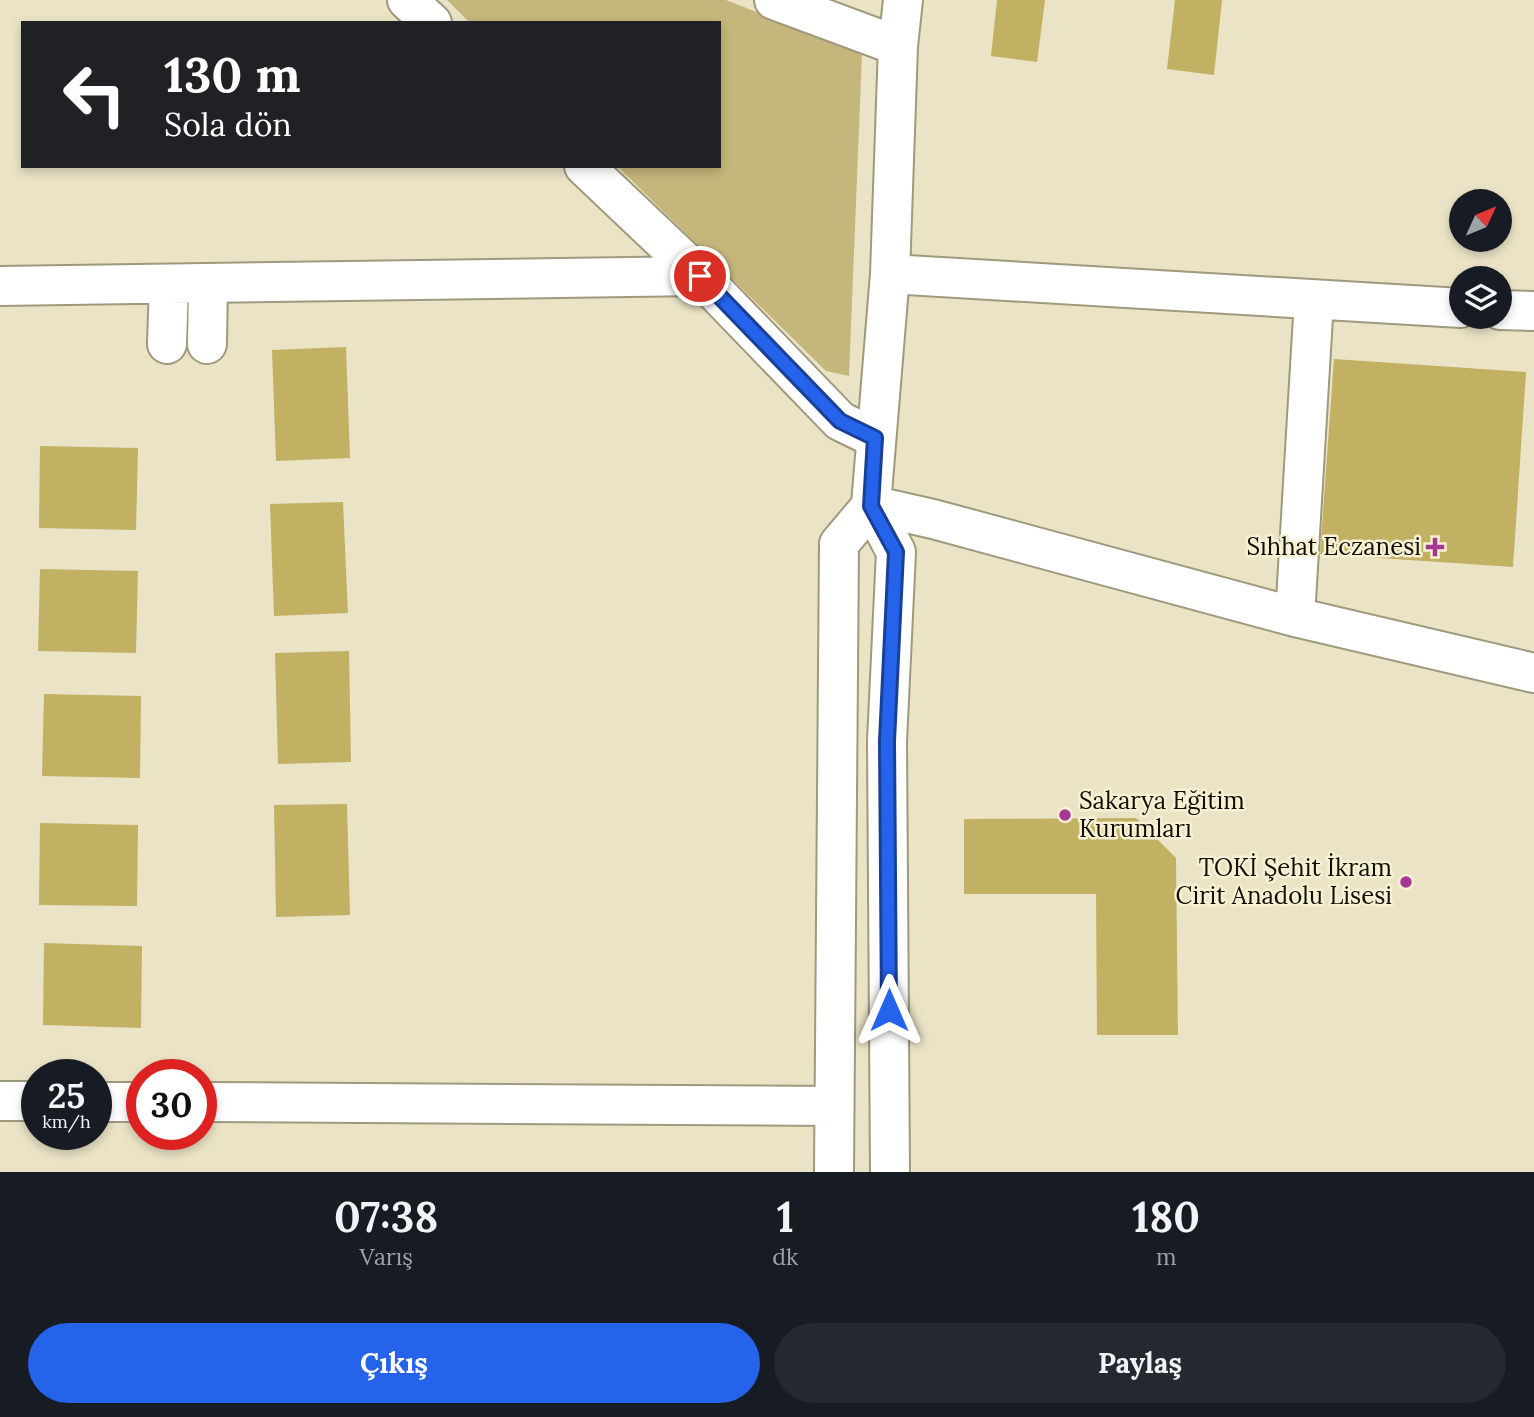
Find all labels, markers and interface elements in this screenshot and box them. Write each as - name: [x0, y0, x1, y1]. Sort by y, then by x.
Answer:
- text: 130 m: [164, 43, 300, 105]
- icon: left: [49, 49, 140, 140]
- text: Sola dön: [164, 104, 292, 145]
- north arrow: [1449, 189, 1512, 252]
- map controls: [1449, 189, 1512, 329]
- pin: [670, 246, 730, 306]
- icon: arrive: [681, 257, 719, 295]
- button: layers: [1449, 266, 1512, 329]
- place label: Sıhhat Eczanesi: [1247, 531, 1421, 562]
- marker: Sıhhat Eczanesi: [1427, 539, 1443, 555]
- place label: Sakarya Eğitim Kurumları: [1079, 785, 1245, 844]
- marker: Sakarya Eğitim Kurumları: [1057, 807, 1073, 823]
- place label: TOKİ Şehit İkram Cirit Anadolu Lisesi: [1176, 852, 1392, 911]
- marker: TOKİ Şehit İkram Cirit Anadolu Lisesi: [1398, 874, 1414, 890]
- position arrow: [852, 973, 926, 1047]
- speed limit sign: 30: [126, 1059, 217, 1150]
- text: 25: [48, 1073, 85, 1118]
- text: km/h: [42, 1110, 91, 1133]
- text: 07:38: [334, 1190, 438, 1244]
- text: 1: [777, 1190, 794, 1244]
- text: 180: [1132, 1190, 1200, 1244]
- text: Varış: [359, 1242, 413, 1271]
- text: dk: [772, 1242, 798, 1271]
- text: m: [1156, 1242, 1176, 1271]
- button: Çıkış: [28, 1323, 760, 1403]
- button: Paylaş: [774, 1323, 1506, 1403]

